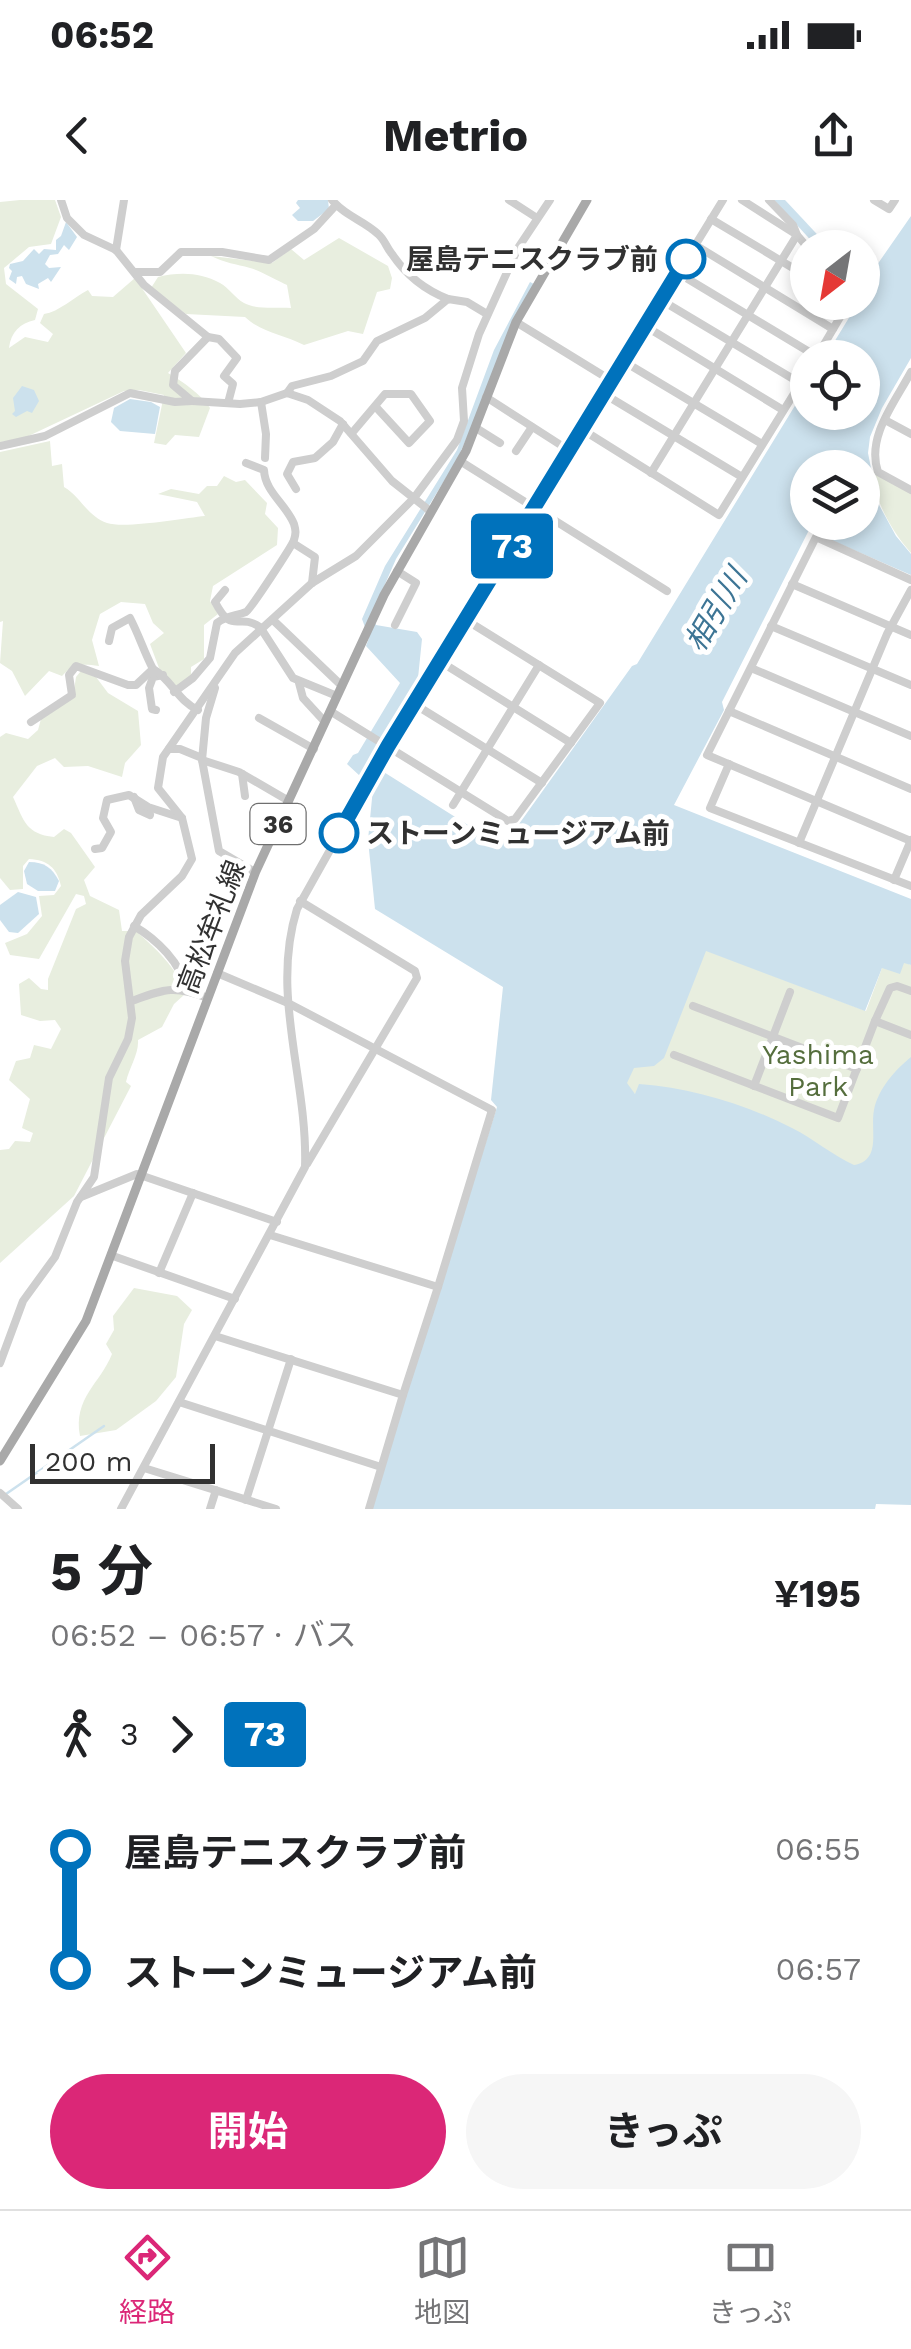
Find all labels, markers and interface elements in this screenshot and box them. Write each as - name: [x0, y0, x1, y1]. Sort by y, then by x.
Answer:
- text: 06:52: [50, 13, 154, 57]
- icon: back: [50, 108, 105, 163]
- icon: share: [806, 108, 861, 163]
- text: Metrio: [383, 109, 528, 162]
- north arrow: [790, 230, 880, 320]
- map controls: [790, 230, 880, 540]
- marker: 屋島テニスクラブ前: [667, 240, 705, 278]
- place label: 屋島テニスクラブ前: [406, 243, 658, 276]
- button: locate: [790, 340, 880, 430]
- button: layers: [790, 450, 880, 540]
- line badge: 73: [467, 514, 557, 578]
- text: 73: [491, 525, 533, 567]
- water label: 相引川: [677, 560, 755, 657]
- road number: 36: [250, 804, 306, 844]
- marker: ストーンミュージアム前: [320, 814, 358, 852]
- place label: ストーンミュージアム前: [366, 817, 670, 850]
- street label: 高松牟礼線: [171, 856, 252, 998]
- park label: Yashima Park: [762, 1038, 874, 1103]
- scale bar: [30, 1439, 215, 1484]
- text: 200 m: [45, 1445, 132, 1478]
- text: 5 分: [50, 1539, 153, 1603]
- text: ¥195: [774, 1572, 861, 1616]
- text: 06:52 – 06:57 · バス: [50, 1616, 357, 1654]
- icon: walk: [50, 1707, 105, 1762]
- icon: forward: [154, 1707, 209, 1762]
- text: 73: [244, 1713, 286, 1755]
- text: 3: [120, 1715, 139, 1753]
- text: 06:55: [775, 1830, 861, 1868]
- text: 屋島テニスクラブ前: [124, 1831, 466, 1875]
- text: 06:57: [776, 1950, 861, 1988]
- text: ストーンミュージアム前: [124, 1951, 537, 1995]
- button: 開始: [50, 2074, 446, 2189]
- button: きっぷ: [466, 2074, 861, 2189]
- tab: 経路: [119, 2230, 175, 2330]
- tab: 地図: [414, 2230, 470, 2330]
- tab: きっぷ: [709, 2230, 792, 2330]

